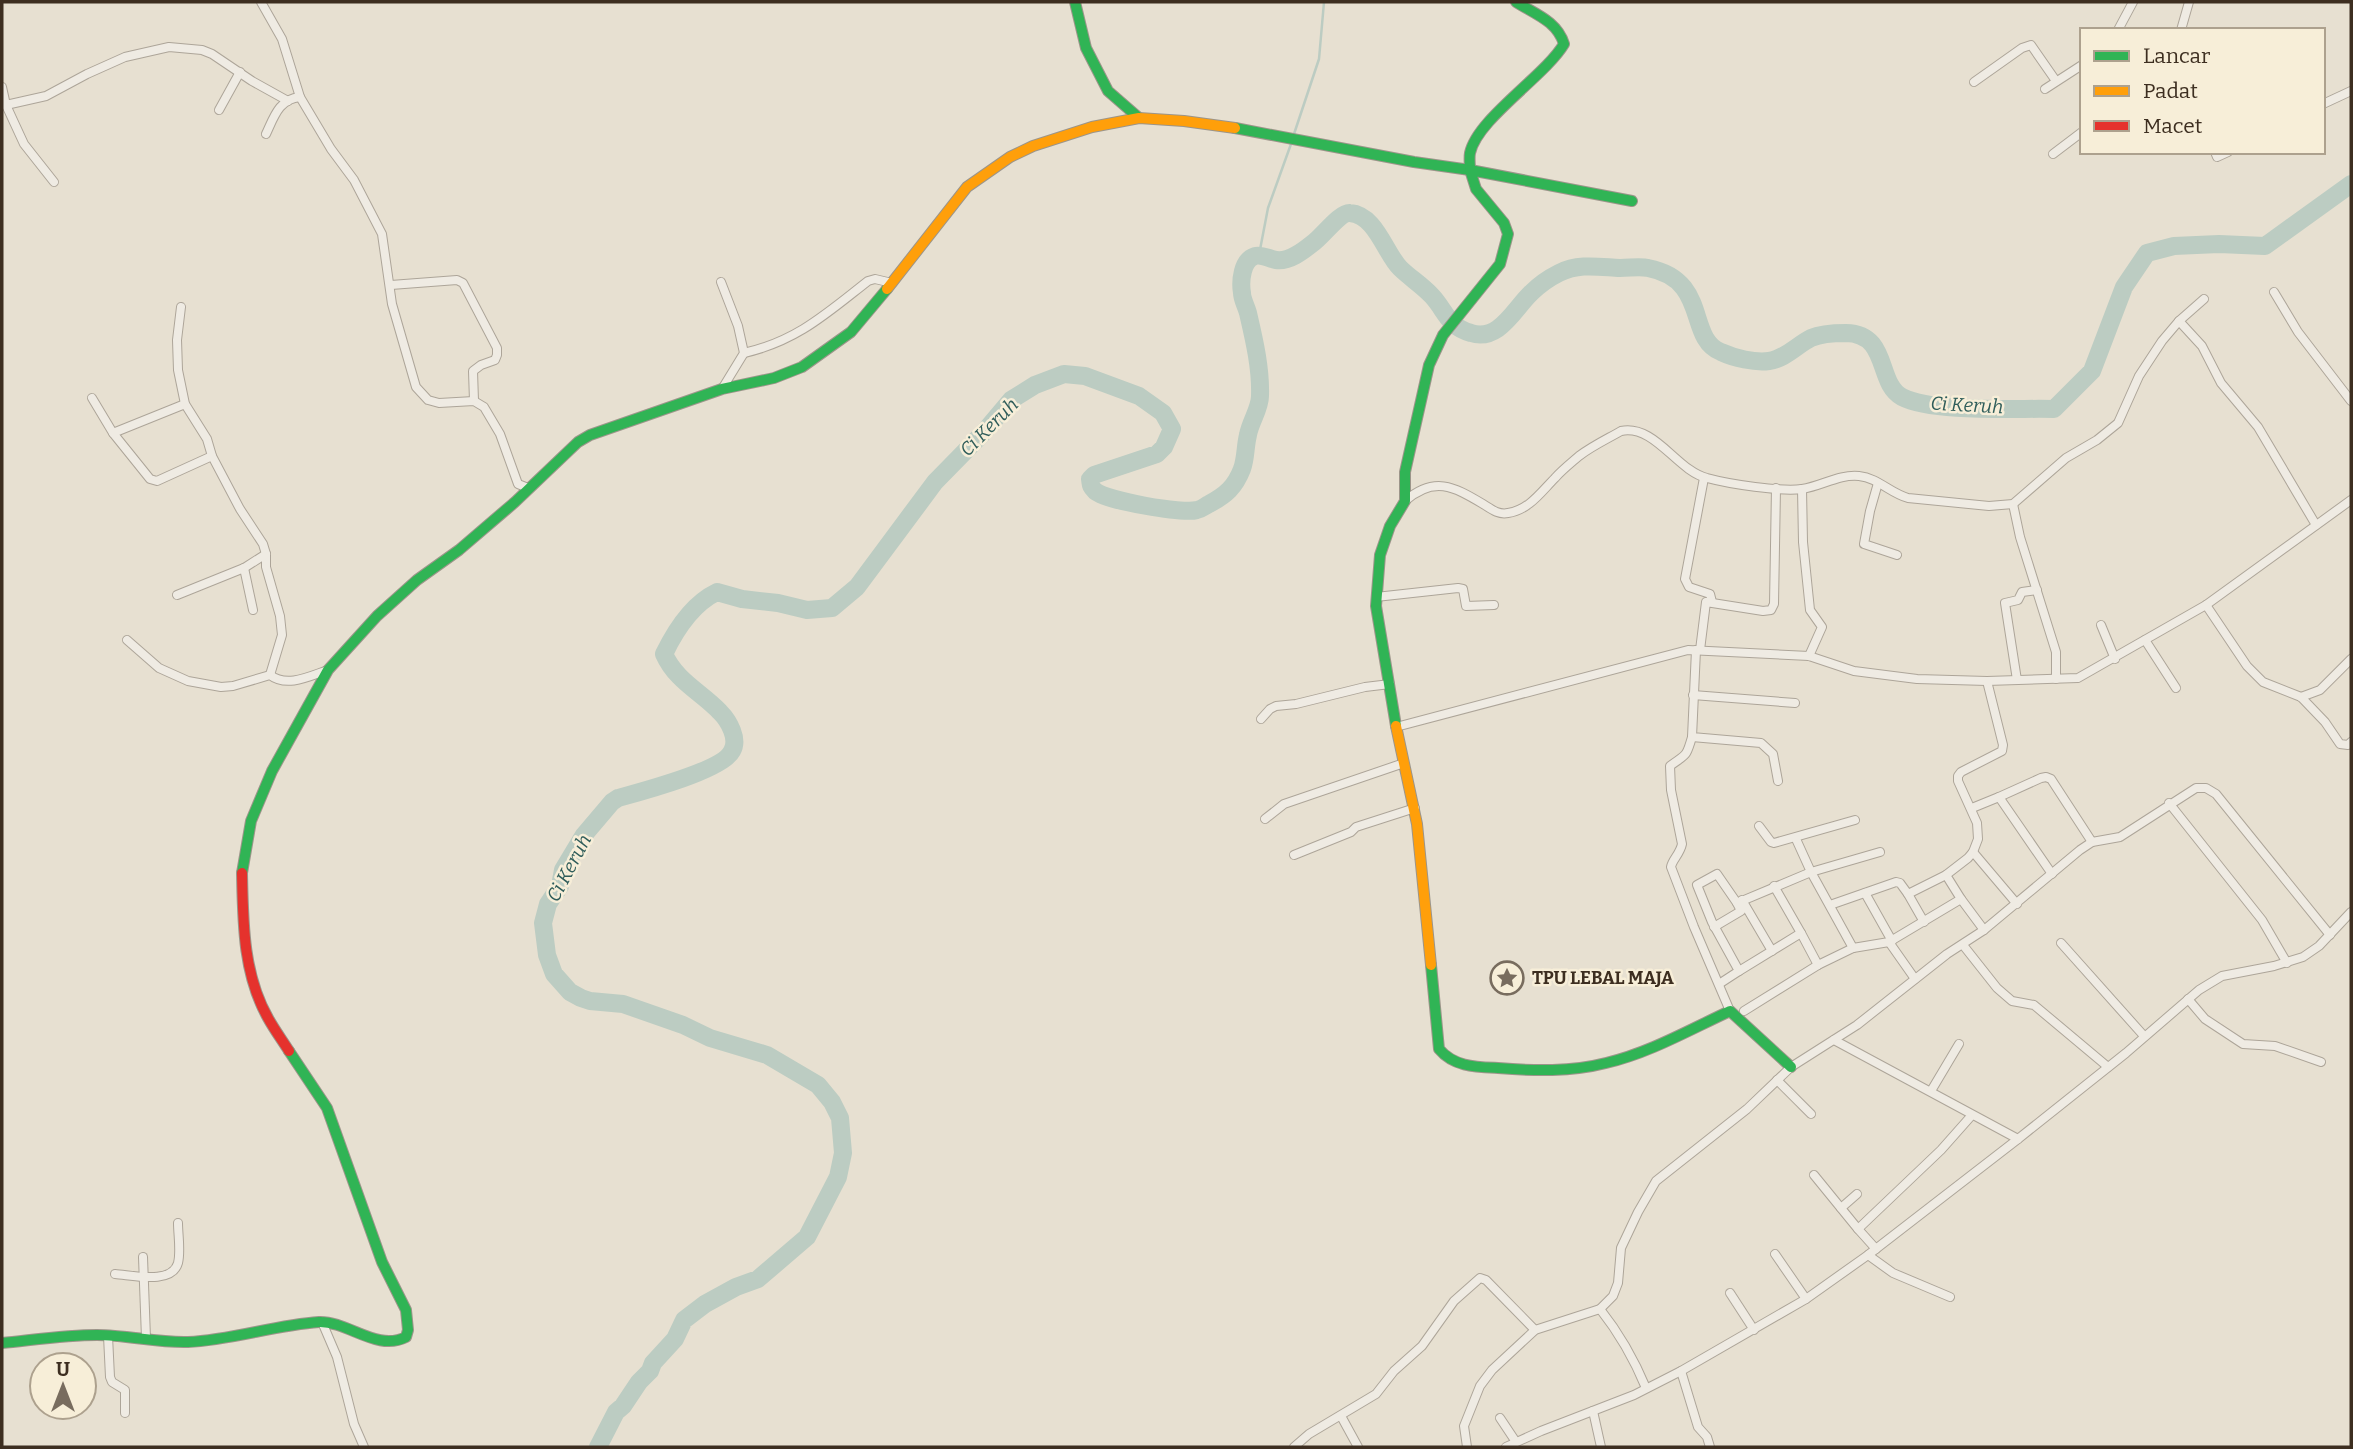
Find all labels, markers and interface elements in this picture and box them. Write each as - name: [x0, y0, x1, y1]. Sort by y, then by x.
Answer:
- legend: [2080, 28, 2325, 154]
- text: Lancar: [2143, 43, 2210, 69]
- text: Padat: [2143, 78, 2198, 104]
- text: Macet: [2143, 113, 2203, 139]
- water label: Ci Keruh: [1930, 392, 2004, 418]
- water label: Ci Keruh: [955, 393, 1023, 461]
- water label: Ci Keruh: [542, 830, 596, 906]
- place icon: TPU LEBAL MAJA: [1488, 959, 1526, 997]
- place label: TPU LEBAL MAJA: [1532, 967, 1674, 989]
- north arrow: [28, 1351, 98, 1421]
- text: U: [56, 1358, 70, 1381]

